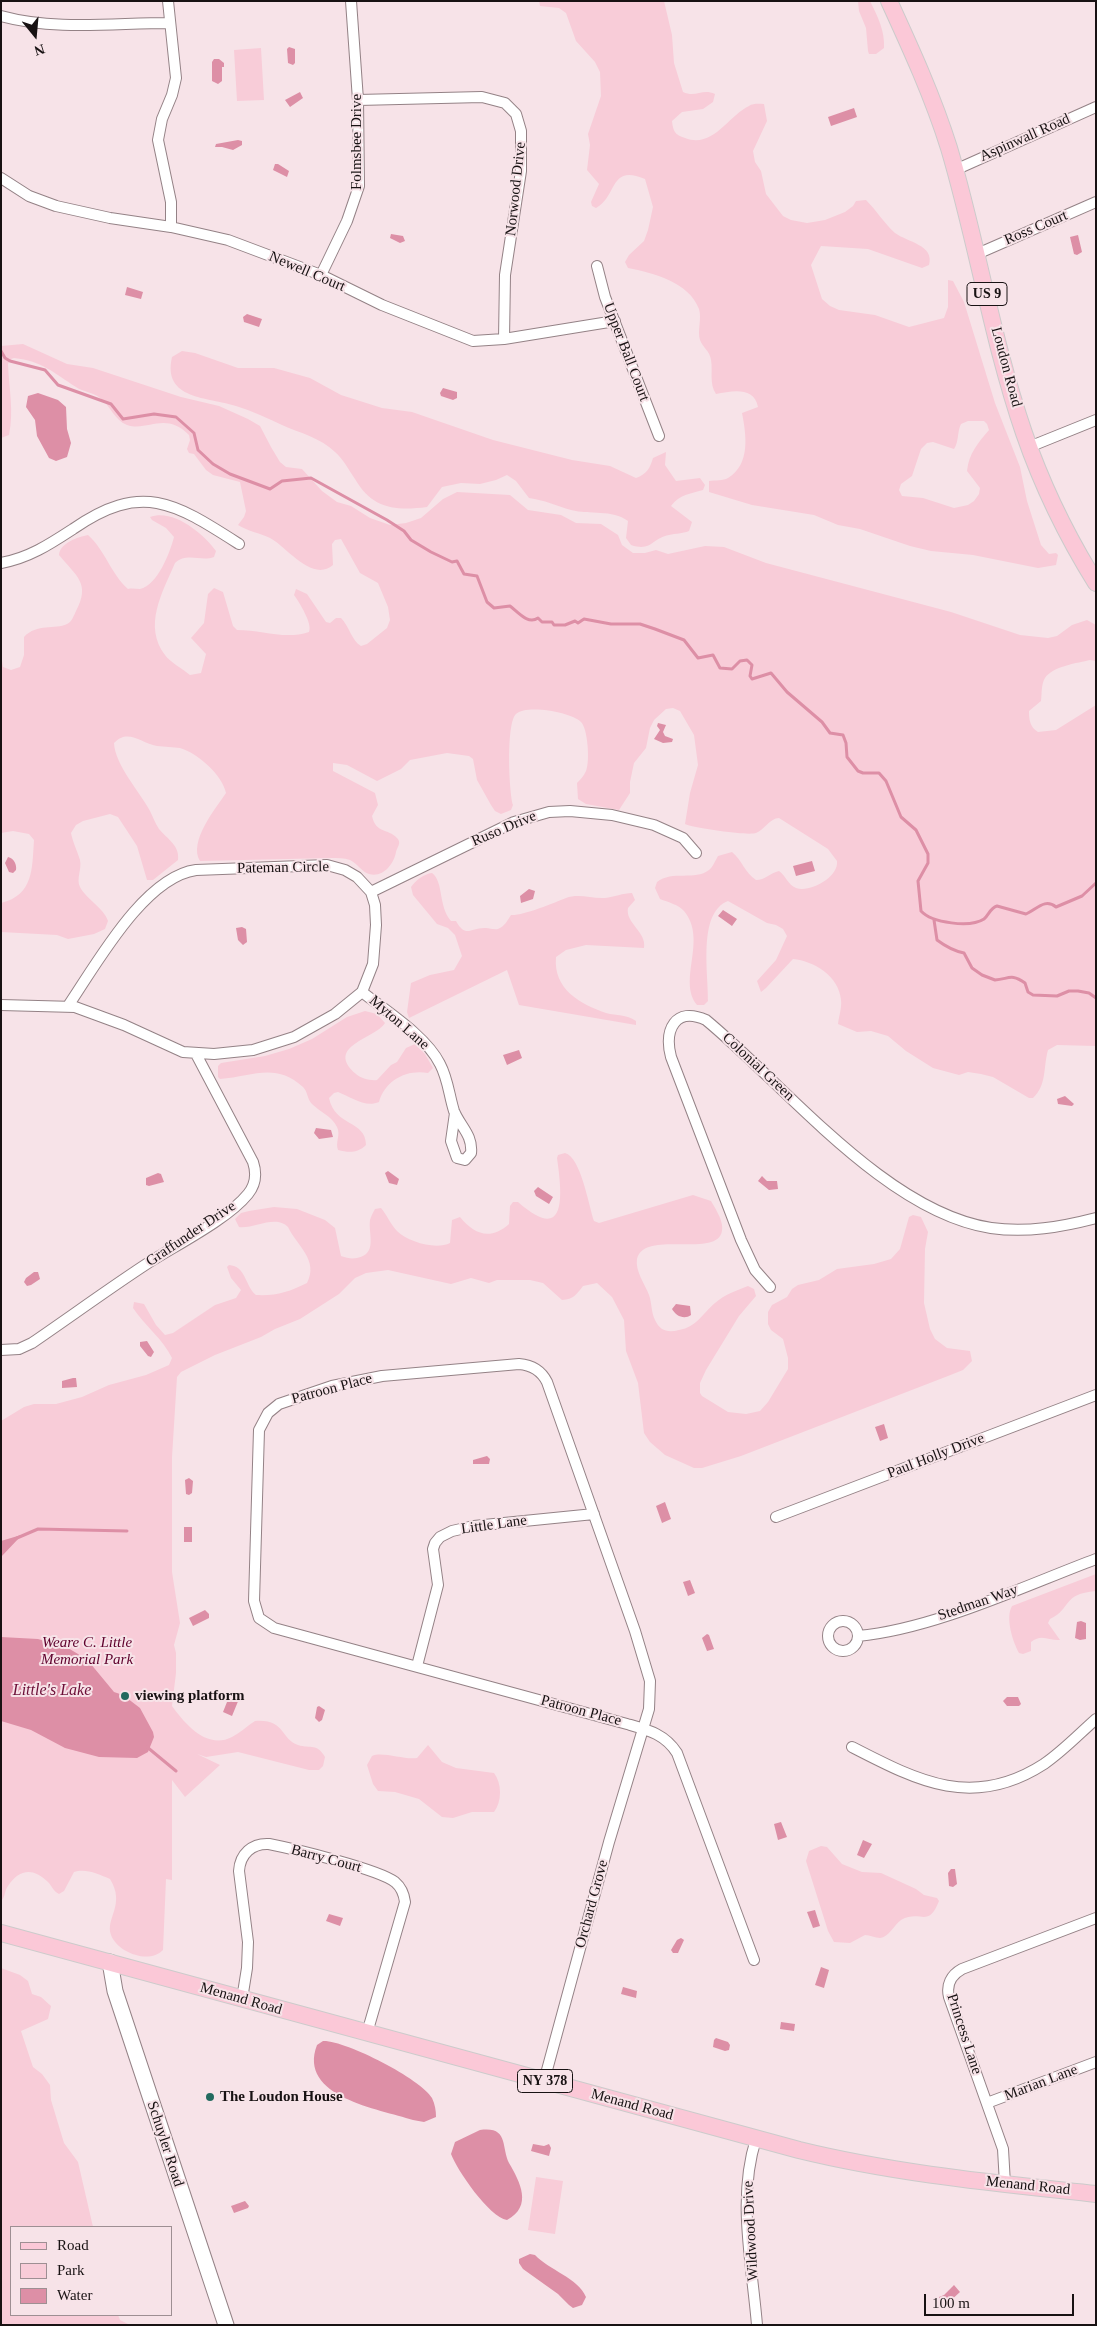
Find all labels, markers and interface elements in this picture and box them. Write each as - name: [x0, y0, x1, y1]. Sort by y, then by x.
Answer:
- north arrow: [10, 10, 60, 60]
- text: N: [32, 41, 47, 58]
- street label: Folmsbee Drive: [348, 94, 366, 190]
- street label: Aspinwall Road: [977, 110, 1073, 166]
- street label: Norwood Drive: [502, 141, 530, 237]
- street label: Ross Court: [1002, 207, 1070, 249]
- street label: Newell Court: [266, 248, 348, 296]
- road number: US 9: [967, 282, 1007, 306]
- street label: Upper Ball Court: [599, 300, 653, 404]
- street label: Loudon Road: [987, 325, 1025, 409]
- street label: Ruso Drive: [469, 807, 539, 851]
- street label: Pateman Circle: [237, 858, 329, 878]
- street label: Myton Lane: [365, 992, 433, 1054]
- street label: Colonial Green: [718, 1029, 798, 1105]
- street label: Graffunder Drive: [143, 1197, 239, 1271]
- street label: Patroon Place: [290, 1370, 374, 1408]
- street label: Paul Holly Drive: [885, 1429, 987, 1483]
- street label: Little Lane: [460, 1511, 528, 1539]
- street label: Stedman Way: [936, 1581, 1020, 1625]
- park label: Weare C. Little Memorial Park: [41, 1634, 133, 1669]
- water label: Little's Lake: [13, 1681, 91, 1701]
- place label: viewing platform: [135, 1687, 245, 1705]
- marker: viewing platform: [119, 1690, 131, 1702]
- street label: Patroon Place: [539, 1692, 623, 1730]
- street label: Barry Court: [289, 1841, 363, 1877]
- street label: Orchard Grove: [572, 1858, 612, 1950]
- street label: Menand Road: [198, 1979, 284, 2019]
- street label: Princess Lane: [943, 1991, 985, 2077]
- street label: Marian Lane: [1002, 2061, 1080, 2105]
- road number: NY 378: [518, 2070, 572, 2092]
- street label: Menand Road: [589, 2085, 675, 2125]
- place label: The Loudon House: [220, 2088, 343, 2106]
- marker: The Loudon House: [204, 2091, 216, 2103]
- street label: Schuyler Road: [143, 2099, 187, 2189]
- street label: Menand Road: [985, 2173, 1071, 2199]
- street label: Wildwood Drive: [739, 2180, 763, 2282]
- legend: [10, 2226, 172, 2316]
- text: Road: [57, 2237, 89, 2253]
- text: Park: [57, 2262, 85, 2278]
- scale bar: [927, 2284, 1077, 2316]
- text: Water: [57, 2287, 92, 2303]
- text: 100 m: [932, 2295, 970, 2311]

